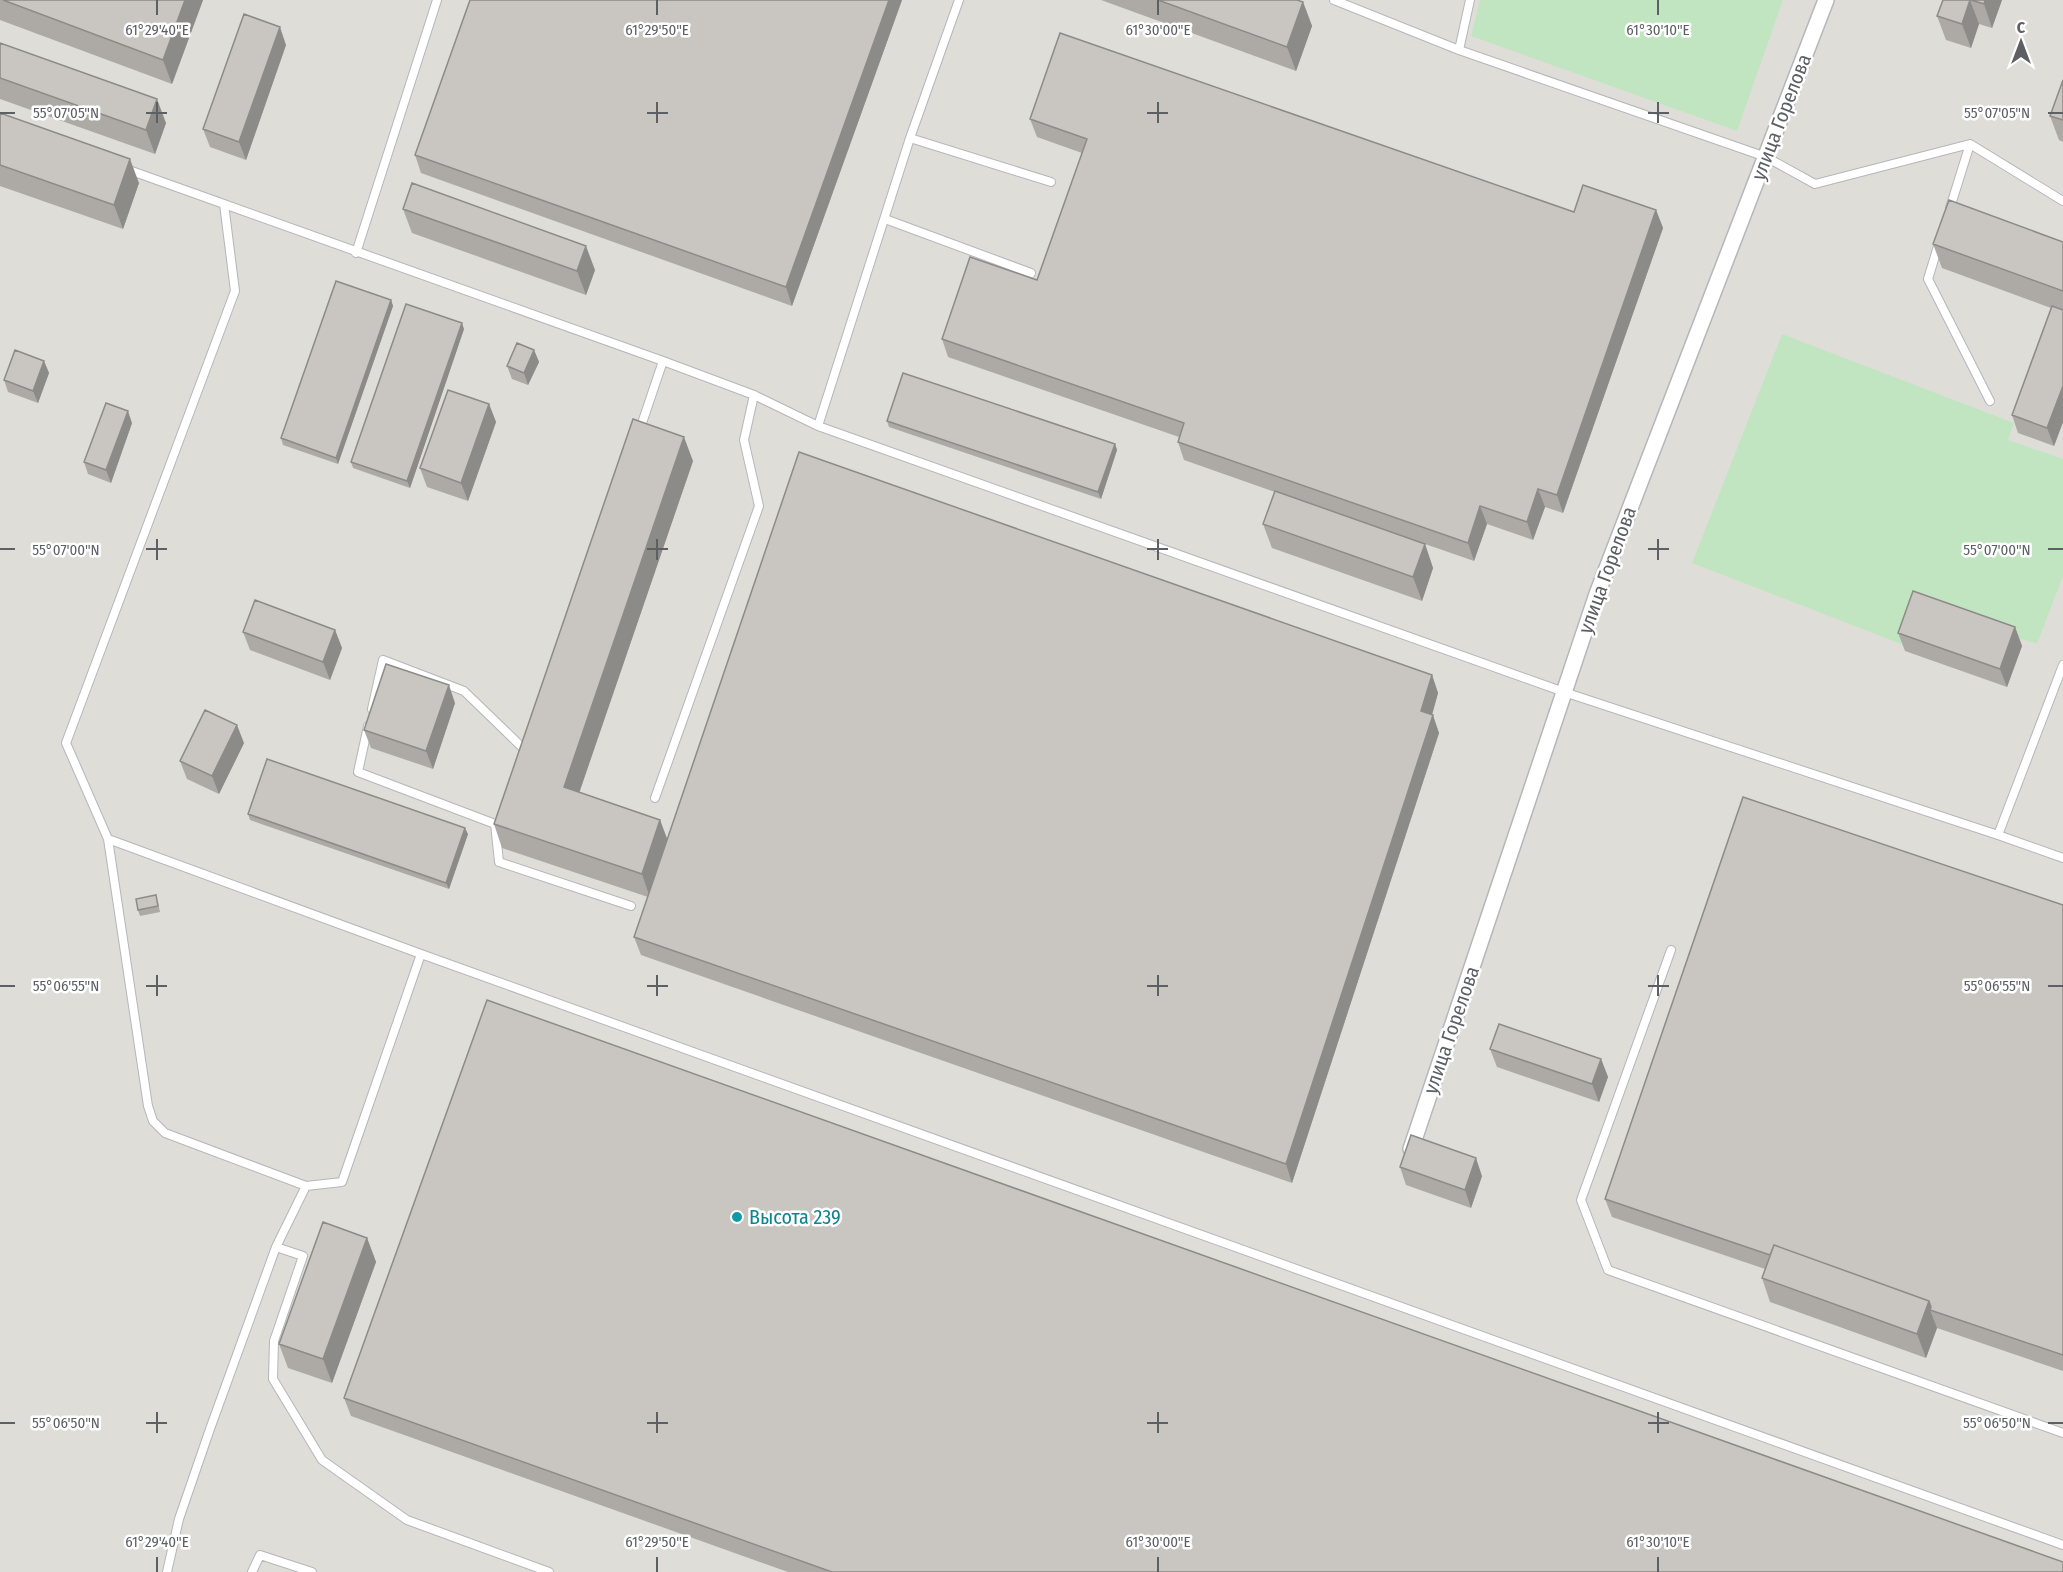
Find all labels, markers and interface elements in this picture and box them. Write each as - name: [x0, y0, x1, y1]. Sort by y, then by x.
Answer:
- north arrow: [1991, 12, 2051, 72]
- text: С: [2017, 18, 2026, 37]
- text: 61°29'40"E: [125, 21, 189, 39]
- text: 61°29'50"E: [625, 21, 689, 39]
- text: 61°30'00"E: [1125, 21, 1191, 39]
- text: 61°30'10"E: [1626, 21, 1690, 39]
- street label: улица Горелова: [1746, 50, 1816, 184]
- text: 55°07'05"N: [33, 104, 99, 122]
- text: 55°07'05"N: [1964, 104, 2030, 122]
- street label: улица Горелова: [1573, 503, 1641, 637]
- text: 55°07'00"N: [32, 541, 100, 559]
- text: 55°07'00"N: [1963, 541, 2031, 559]
- street label: улица Горелова: [1418, 963, 1484, 1097]
- text: 55°06'55"N: [33, 977, 99, 995]
- text: 55°06'55"N: [1964, 977, 2030, 995]
- place label: Высота 239: [749, 1205, 841, 1229]
- marker: Высота 239: [730, 1210, 744, 1224]
- text: 55°06'50"N: [32, 1414, 100, 1432]
- text: 55°06'50"N: [1963, 1414, 2031, 1432]
- text: 61°29'40"E: [125, 1533, 189, 1551]
- text: 61°29'50"E: [625, 1533, 689, 1551]
- text: 61°30'00"E: [1125, 1533, 1191, 1551]
- text: 61°30'10"E: [1626, 1533, 1690, 1551]

